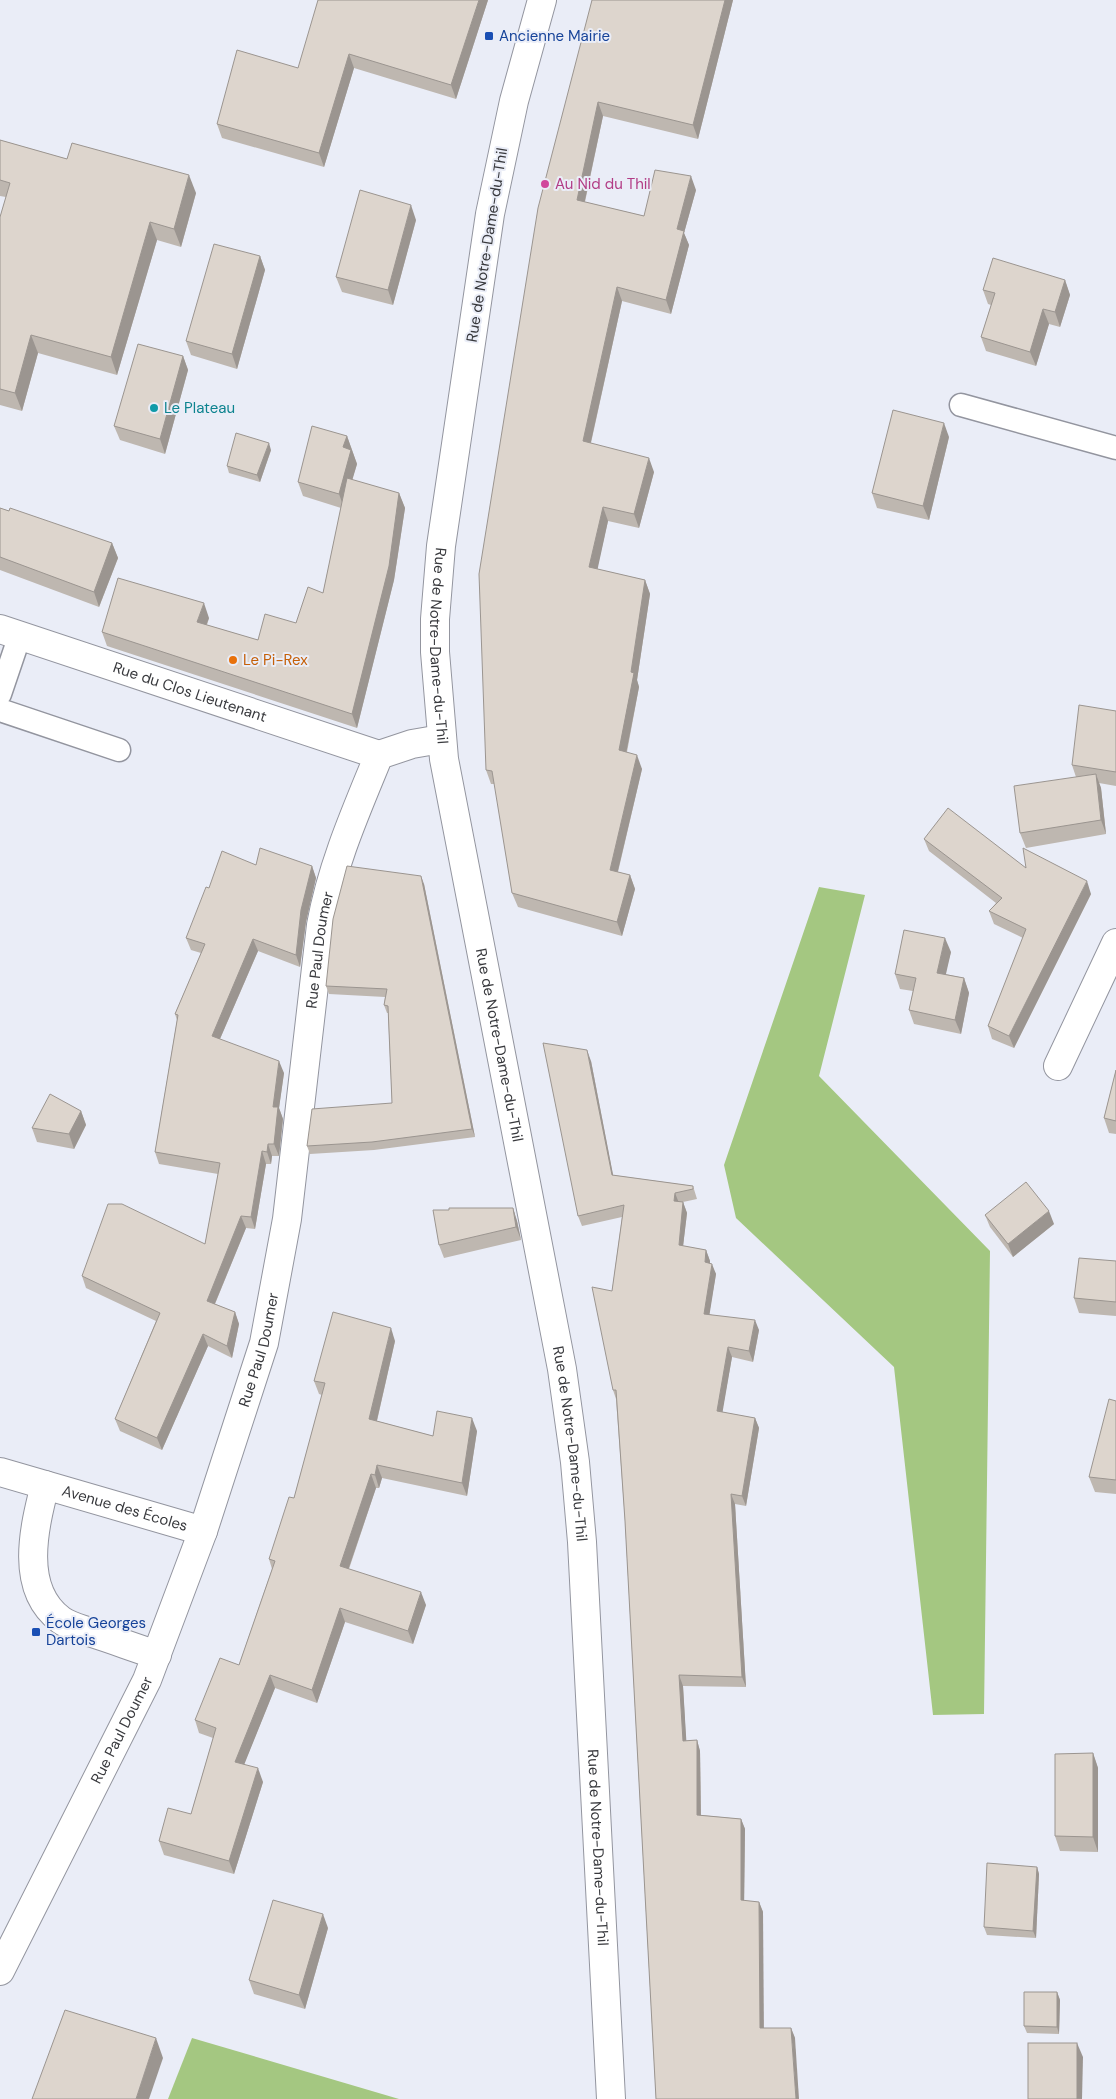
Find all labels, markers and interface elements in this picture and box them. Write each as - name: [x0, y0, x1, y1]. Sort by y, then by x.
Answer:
- place label: Ancienne Mairie: [499, 26, 610, 46]
- marker: Ancienne Mairie: [483, 30, 495, 42]
- street label: Rue de Notre-Dame-du-Thil: [462, 146, 512, 344]
- place label: Au Nid du Thil: [555, 174, 651, 194]
- marker: Au Nid du Thil: [539, 178, 551, 190]
- place label: Le Plateau: [164, 398, 235, 418]
- marker: Le Plateau: [148, 402, 160, 414]
- street label: Rue de Notre-Dame-du-Thil: [425, 547, 453, 745]
- place label: Le Pi-Rex: [243, 650, 308, 670]
- marker: Le Pi-Rex: [227, 654, 239, 666]
- street label: Rue du Clos Lieutenant: [110, 657, 269, 727]
- street label: Rue Paul Doumer: [301, 889, 338, 1009]
- street label: Rue de Notre-Dame-du-Thil: [471, 947, 528, 1144]
- street label: Rue Paul Doumer: [234, 1291, 283, 1410]
- street label: Rue de Notre-Dame-du-Thil: [548, 1344, 592, 1542]
- street label: Avenue des Écoles: [60, 1481, 190, 1536]
- place label: École Georges Dartois: [46, 1613, 146, 1650]
- marker: École Georges Dartois: [30, 1626, 42, 1638]
- street label: Rue Paul Doumer: [86, 1673, 158, 1787]
- street label: Rue de Notre-Dame-du-Thil: [583, 1749, 613, 1946]

